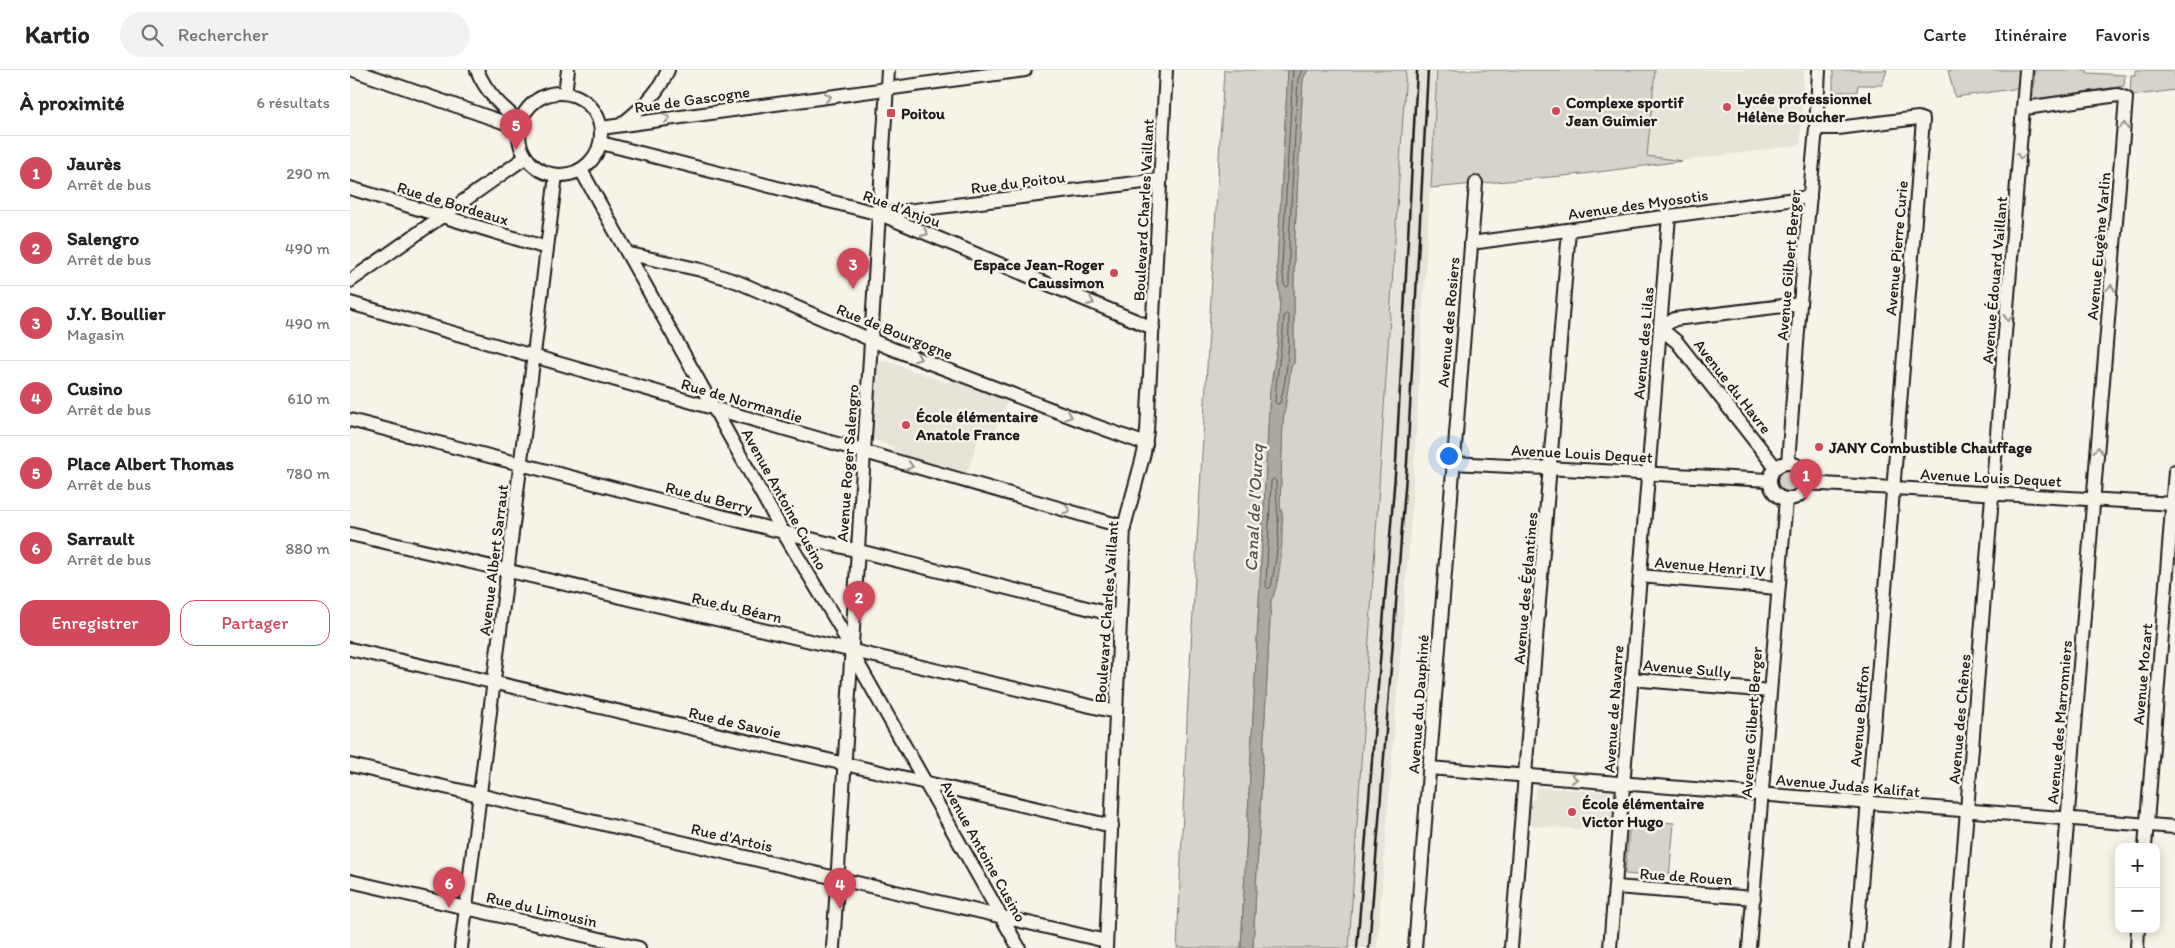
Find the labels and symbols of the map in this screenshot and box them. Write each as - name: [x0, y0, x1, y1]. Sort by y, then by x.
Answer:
- street label: Rue de Gascogne: [633, 82, 751, 117]
- place label: Lycée professionnel Hélène Boucher: [1737, 89, 1872, 126]
- one-way arrow: [824, 92, 832, 103]
- place label: Complexe sportif Jean Guimier: [1565, 93, 1684, 130]
- marker: Lycée professionnel Hélène Boucher: [1721, 101, 1733, 113]
- place label: Poitou: [901, 104, 945, 123]
- marker: Complexe sportif Jean Guimier: [1550, 105, 1562, 117]
- marker: Poitou: [885, 107, 897, 119]
- pin: 5: [500, 109, 532, 150]
- one-way arrow: [662, 114, 671, 124]
- street label: Boulevard Charles Vaillant: [1129, 118, 1158, 302]
- one-way arrow: [2118, 122, 2129, 130]
- one-way arrow: [2015, 153, 2026, 161]
- street label: Rue du Poitou: [970, 167, 1066, 198]
- street label: Avenue Eugène Varlin: [2083, 171, 2114, 321]
- street label: Rue de Bordeaux: [395, 177, 511, 230]
- street label: Avenue Pierre Curie: [1881, 180, 1912, 316]
- street label: Avenue des Myosotis: [1567, 185, 1709, 224]
- street label: Rue d'Anjou: [860, 186, 943, 231]
- street label: Avenue Gilbert Berger: [1772, 188, 1805, 341]
- street label: Avenue Édouard Vaillant: [1978, 196, 2011, 365]
- one-way arrow: [920, 227, 929, 237]
- pin: 3: [837, 248, 869, 289]
- place label: Espace Jean-Roger Caussimon: [974, 255, 1105, 292]
- street label: Avenue des Rosiers: [1433, 256, 1464, 388]
- marker: Espace Jean-Roger Caussimon: [1108, 267, 1120, 279]
- one-way arrow: [2105, 284, 2116, 292]
- street label: Avenue des Lilas: [1629, 286, 1658, 400]
- one-way arrow: [1086, 296, 1095, 307]
- street label: Rue de Bourgogne: [834, 299, 956, 363]
- one-way arrow: [2002, 315, 2013, 323]
- street label: Avenue du Havre: [1690, 335, 1776, 438]
- one-way arrow: [913, 352, 921, 362]
- street label: Rue de Normandie: [679, 374, 805, 427]
- street label: Avenue Roger Salengro: [833, 384, 862, 543]
- place label: École élémentaire Anatole France: [915, 407, 1039, 444]
- one-way arrow: [1064, 410, 1073, 421]
- marker: École élémentaire Anatole France: [900, 419, 912, 431]
- street label: Avenue Antoine Cusino: [738, 425, 831, 573]
- place label: JANY Combustible Chauffage: [1828, 438, 2032, 458]
- street label: Avenue Louis Dequet: [1511, 440, 1653, 467]
- marker: JANY Combustible Chauffage: [1813, 441, 1825, 453]
- water label: Canal de l'Ourcq: [1240, 442, 1268, 572]
- your location: [1436, 443, 1462, 469]
- one-way arrow: [2092, 446, 2103, 454]
- pin: 1: [1790, 459, 1822, 500]
- one-way arrow: [906, 460, 915, 471]
- street label: Avenue Louis Dequet: [1920, 464, 2062, 491]
- street label: Rue du Berry: [663, 478, 755, 518]
- street label: Avenue Albert Sarraut: [475, 483, 512, 637]
- one-way arrow: [1062, 505, 1070, 515]
- street label: Avenue des Églantines: [1509, 511, 1542, 665]
- street label: Boulevard Charles Vaillant: [1091, 520, 1122, 704]
- street label: Avenue Henri IV: [1654, 552, 1767, 581]
- pin: 2: [843, 581, 875, 622]
- street label: Rue du Béarn: [690, 588, 784, 627]
- street label: Avenue Mozart: [2129, 622, 2156, 726]
- street label: Avenue du Dauphiné: [1404, 634, 1433, 774]
- street label: Avenue des Marronniers: [2043, 639, 2076, 805]
- street label: Avenue de Navarre: [1600, 645, 1627, 774]
- street label: Avenue Gilbert Berger: [1737, 645, 1766, 798]
- street label: Avenue des Chênes: [1944, 653, 1975, 785]
- street label: Avenue Sully: [1642, 655, 1732, 682]
- street label: Avenue Buffon: [1846, 665, 1873, 767]
- street label: Rue de Savoie: [687, 703, 783, 742]
- street label: Avenue Judas Kalifat: [1775, 770, 1921, 801]
- one-way arrow: [1571, 774, 1579, 785]
- street label: Avenue Antoine Cusino: [937, 777, 1030, 925]
- place label: École élémentaire Victor Hugo: [1582, 794, 1705, 832]
- marker: École élémentaire Victor Hugo: [1566, 806, 1578, 818]
- street label: Rue d'Artois: [689, 819, 775, 856]
- street label: Rue de Rouen: [1639, 864, 1733, 889]
- pin: 6: [433, 867, 465, 908]
- pin: 4: [824, 868, 856, 909]
- street label: Rue du Limousin: [484, 887, 599, 932]

